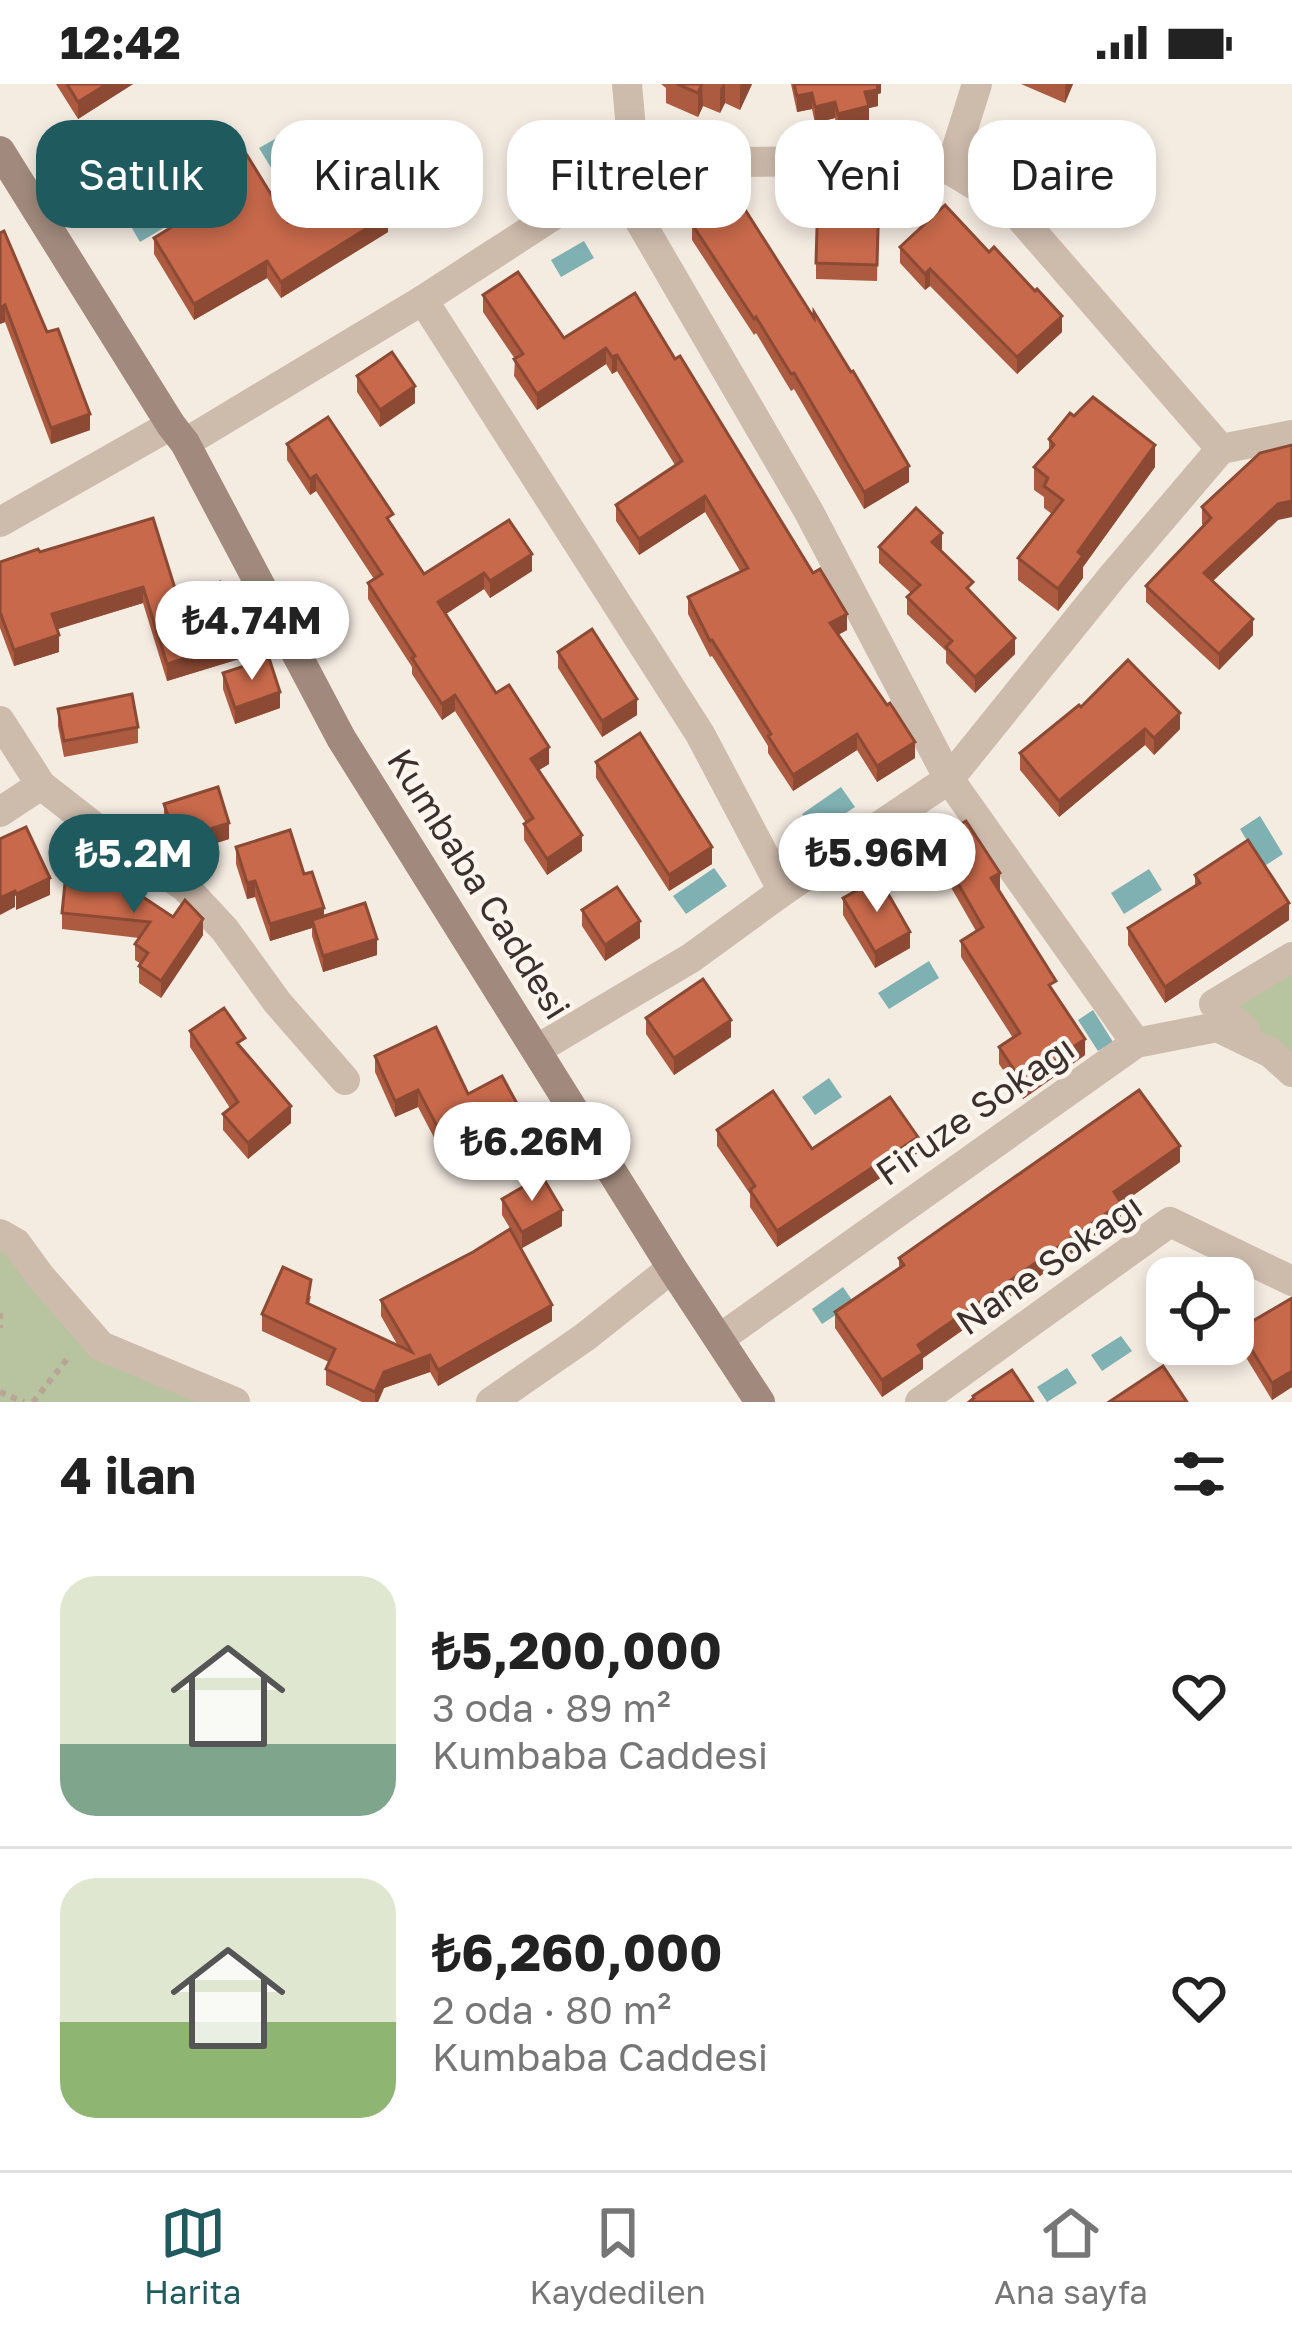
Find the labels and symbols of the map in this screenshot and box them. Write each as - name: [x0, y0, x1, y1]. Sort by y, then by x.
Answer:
- pin: ₺4.74M: [154, 581, 350, 683]
- street label: Kumbaba Caddesi: [379, 741, 580, 1027]
- pin: ₺5.96M: [779, 813, 975, 915]
- pin: ₺5.2M: [50, 814, 218, 916]
- street label: Firuze Sokağı: [867, 1025, 1082, 1194]
- pin: ₺6.26M: [434, 1102, 630, 1204]
- street label: Nane Sokağı: [948, 1184, 1150, 1343]

